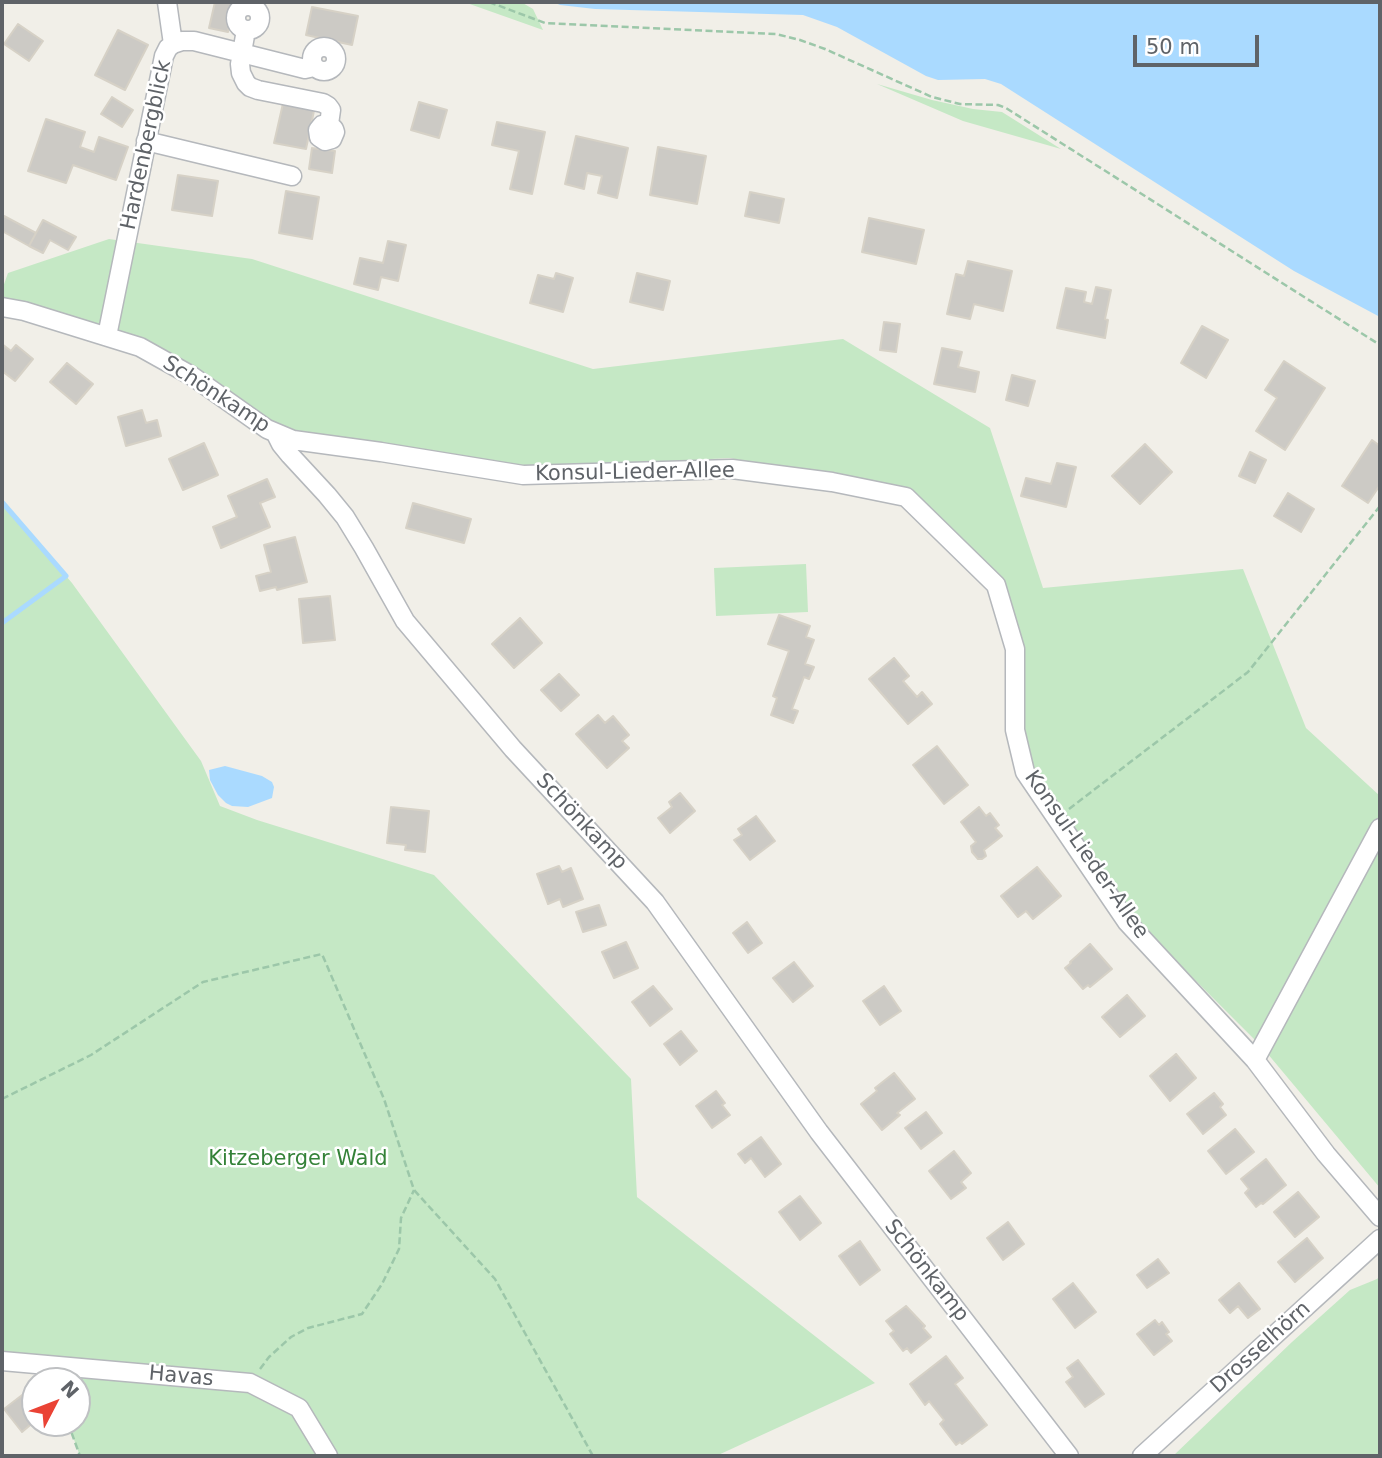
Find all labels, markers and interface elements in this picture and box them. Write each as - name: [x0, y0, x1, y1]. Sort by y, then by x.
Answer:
- scale bar: [1137, 21, 1263, 65]
- text: 50 m: [1146, 35, 1200, 59]
- street label: Hardenbergblick: [117, 58, 177, 232]
- street label: Schönkamp: [158, 351, 274, 439]
- street label: Konsul-Lieder-Allee: [535, 459, 735, 487]
- street label: Konsul-Lieder-Allee: [1018, 766, 1154, 944]
- street label: Schönkamp: [530, 769, 632, 875]
- park label: Kitzeberger Wald: [208, 1147, 388, 1173]
- street label: Schönkamp: [878, 1215, 974, 1327]
- street label: Drosselhörn: [1206, 1297, 1316, 1399]
- street label: Havas: [148, 1362, 214, 1392]
- north arrow: [21, 1367, 91, 1437]
- text: N: [57, 1376, 84, 1403]

